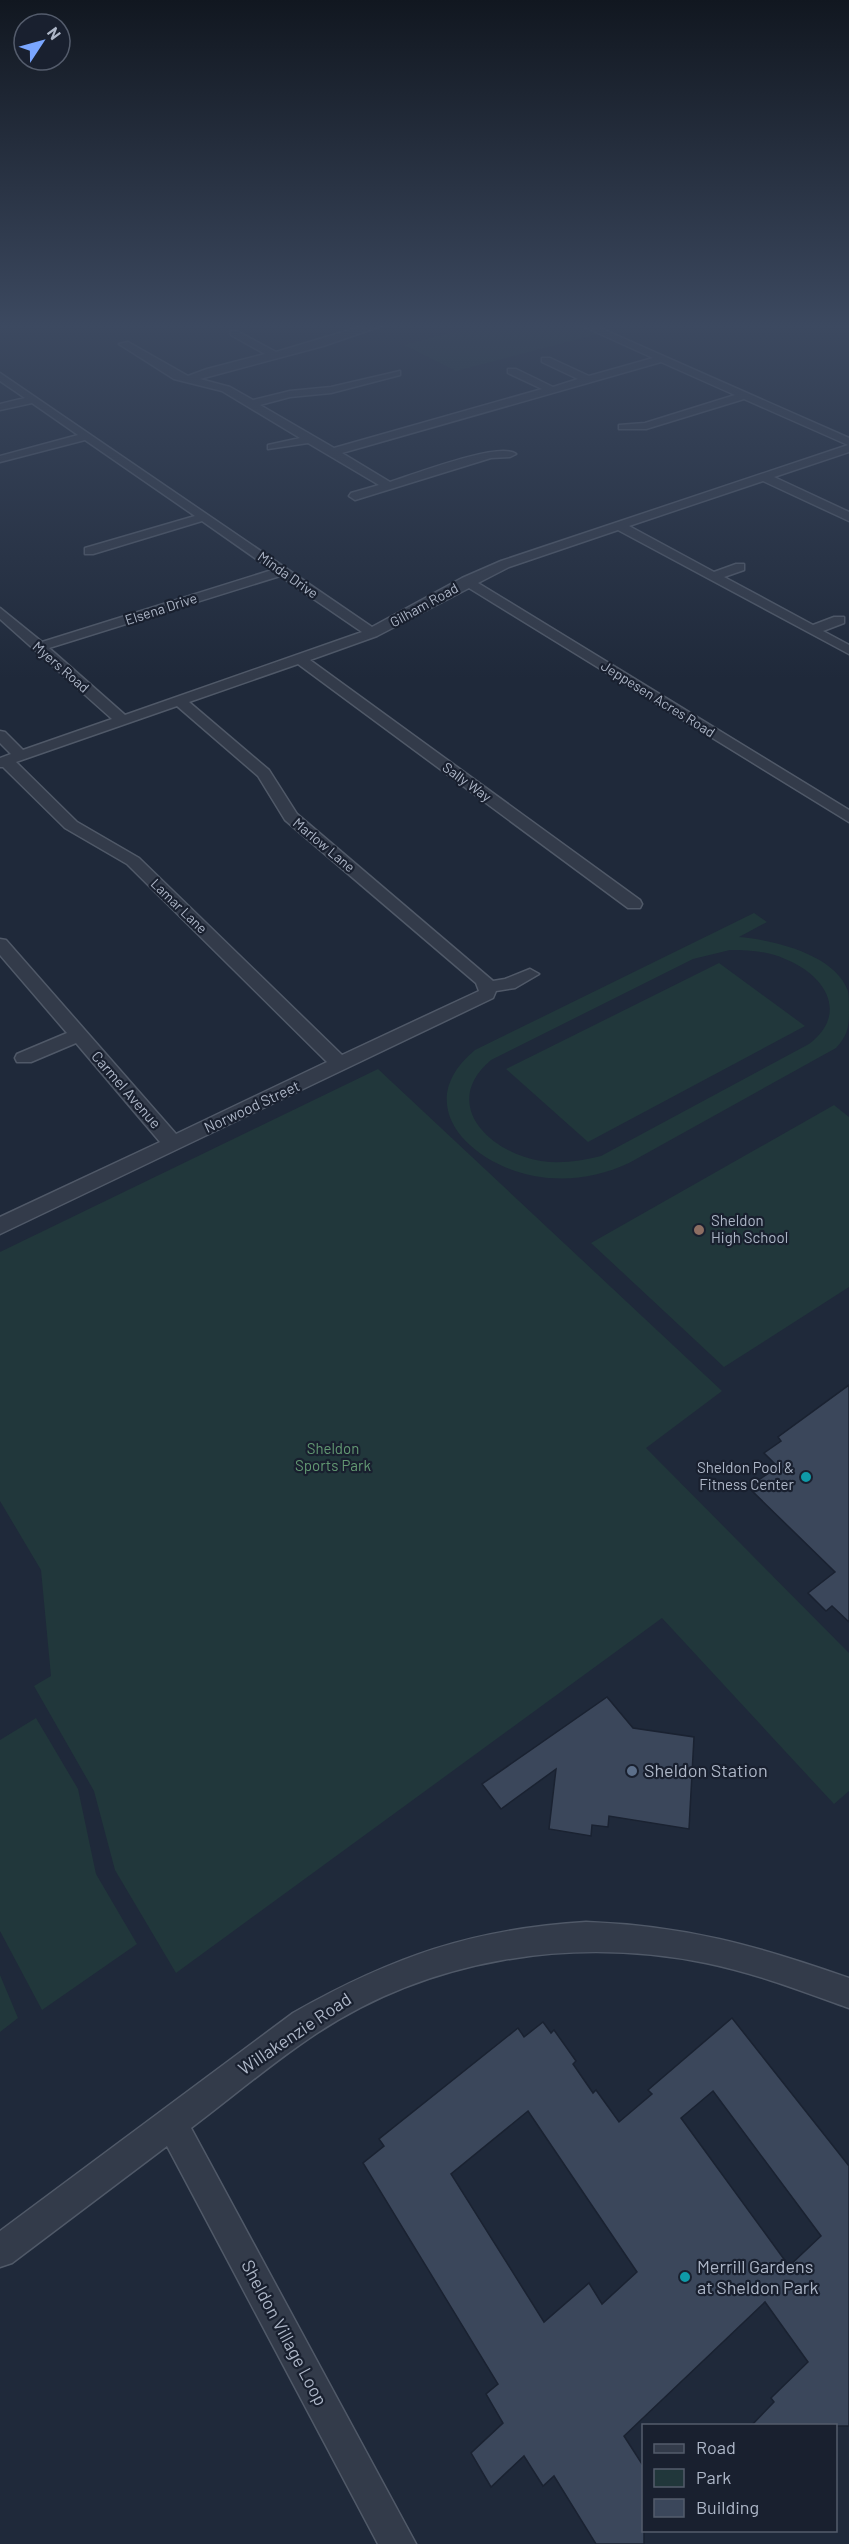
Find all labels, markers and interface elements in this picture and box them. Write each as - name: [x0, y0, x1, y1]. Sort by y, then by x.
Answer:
- north arrow: [12, 12, 72, 72]
- text: N: [44, 23, 65, 43]
- street label: Minda Drive: [255, 548, 322, 602]
- street label: Gilham Road: [387, 579, 461, 630]
- street label: Elsena Drive: [123, 589, 199, 628]
- street label: Myers Road: [30, 637, 93, 696]
- street label: Jeppesen Acres Road: [598, 657, 718, 741]
- street label: Sally Way: [440, 758, 495, 805]
- street label: Marlow Lane: [290, 814, 359, 875]
- street label: Lamar Lane: [148, 875, 211, 937]
- street label: Carmel Avenue: [88, 1047, 165, 1132]
- street label: Norwood Street: [201, 1076, 302, 1136]
- place label: Sheldon High School: [711, 1211, 788, 1246]
- marker: Sheldon High School: [692, 1223, 706, 1237]
- park label: Sheldon Sports Park: [295, 1439, 371, 1474]
- place label: Sheldon Pool & Fitness Center: [697, 1458, 795, 1493]
- marker: Sheldon Pool & Fitness Center: [799, 1470, 813, 1484]
- place label: Sheldon Station: [644, 1759, 768, 1781]
- marker: Sheldon Station: [625, 1764, 639, 1778]
- street label: Willakenzie Road: [234, 1987, 355, 2079]
- place label: Merrill Gardens at Sheldon Park: [697, 2255, 818, 2298]
- street label: Sheldon Village Loop: [237, 2256, 333, 2409]
- marker: Merrill Gardens at Sheldon Park: [678, 2270, 692, 2284]
- legend: [642, 2424, 837, 2532]
- text: Road: [696, 2436, 736, 2458]
- text: Park: [696, 2466, 731, 2488]
- text: Building: [696, 2496, 759, 2518]

